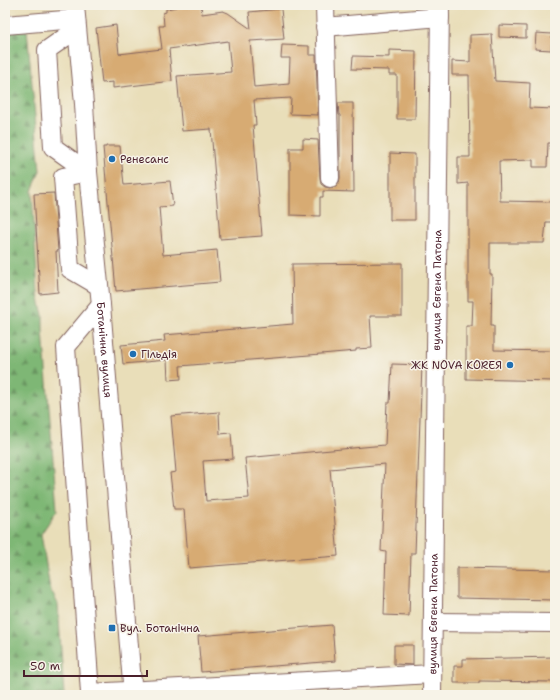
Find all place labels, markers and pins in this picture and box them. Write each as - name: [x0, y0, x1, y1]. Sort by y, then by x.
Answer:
- place label: Ренесанс: [120, 152, 169, 167]
- marker: Ренесанс: [107, 154, 117, 164]
- place label: Гільдія: [141, 347, 177, 362]
- marker: Гільдія: [128, 349, 138, 359]
- place label: ЖК NOVA KOREЯ: [411, 358, 502, 373]
- marker: ЖК NOVA KOREЯ: [505, 360, 515, 370]
- place label: Вул. Ботанічна: [120, 621, 200, 636]
- marker: Вул. Ботанічна: [107, 623, 117, 633]

